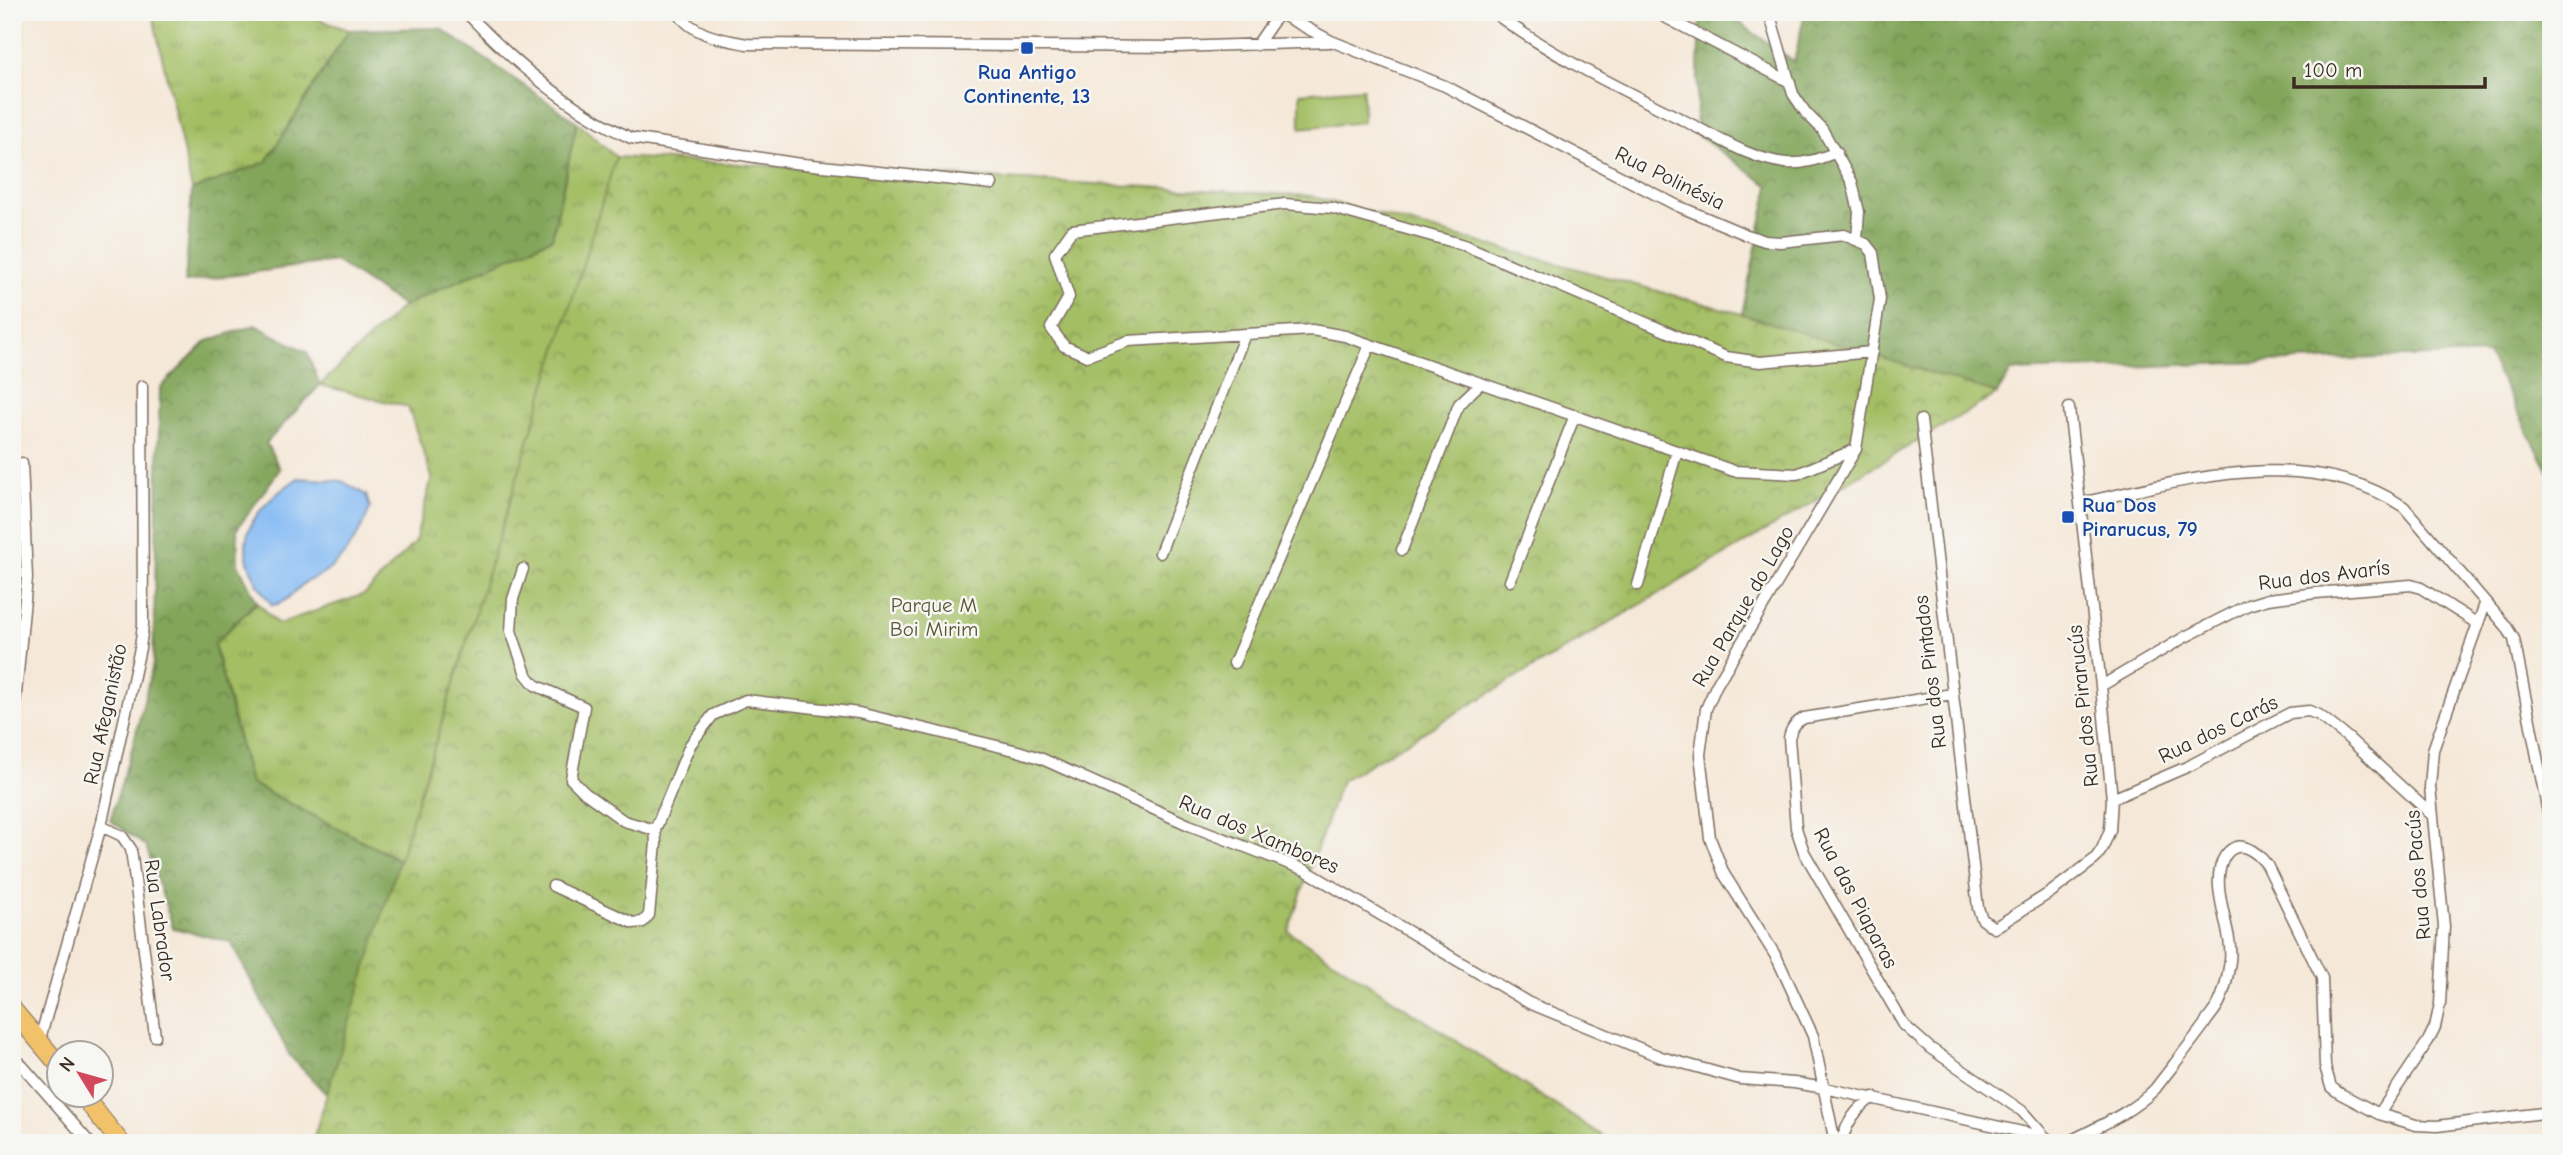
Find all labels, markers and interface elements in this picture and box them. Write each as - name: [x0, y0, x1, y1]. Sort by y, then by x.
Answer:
- marker: Rua Antigo Continente, 13: [1019, 40, 1035, 56]
- scale bar: [2294, 46, 2484, 90]
- text: 100 m: [2304, 58, 2362, 82]
- place label: Rua Antigo Continente, 13: [964, 60, 1090, 108]
- street label: Rua Polinésia: [1611, 141, 1729, 215]
- place label: Rua Dos Pirarucus, 79: [2082, 493, 2198, 541]
- marker: Rua Dos Pirarucus, 79: [2060, 509, 2076, 525]
- street label: Rua Parque do Lago: [1687, 521, 1799, 691]
- street label: Rua dos Avarís: [2257, 555, 2391, 595]
- park label: Parque M Boi Mirim: [890, 593, 978, 641]
- street label: Rua dos Pintados: [1909, 594, 1951, 750]
- street label: Rua dos Pirarucús: [2063, 624, 2103, 788]
- street label: Rua Afeganistão: [78, 641, 132, 787]
- street label: Rua dos Carás: [2154, 690, 2282, 768]
- street label: Rua dos Xambores: [1176, 790, 1342, 878]
- street label: Rua dos Pacús: [2400, 809, 2436, 941]
- street label: Rua das Piaparas: [1809, 824, 1903, 972]
- street label: Rua Labrador: [140, 858, 181, 983]
- north arrow: [46, 1040, 116, 1110]
- text: N: [55, 1053, 80, 1076]

